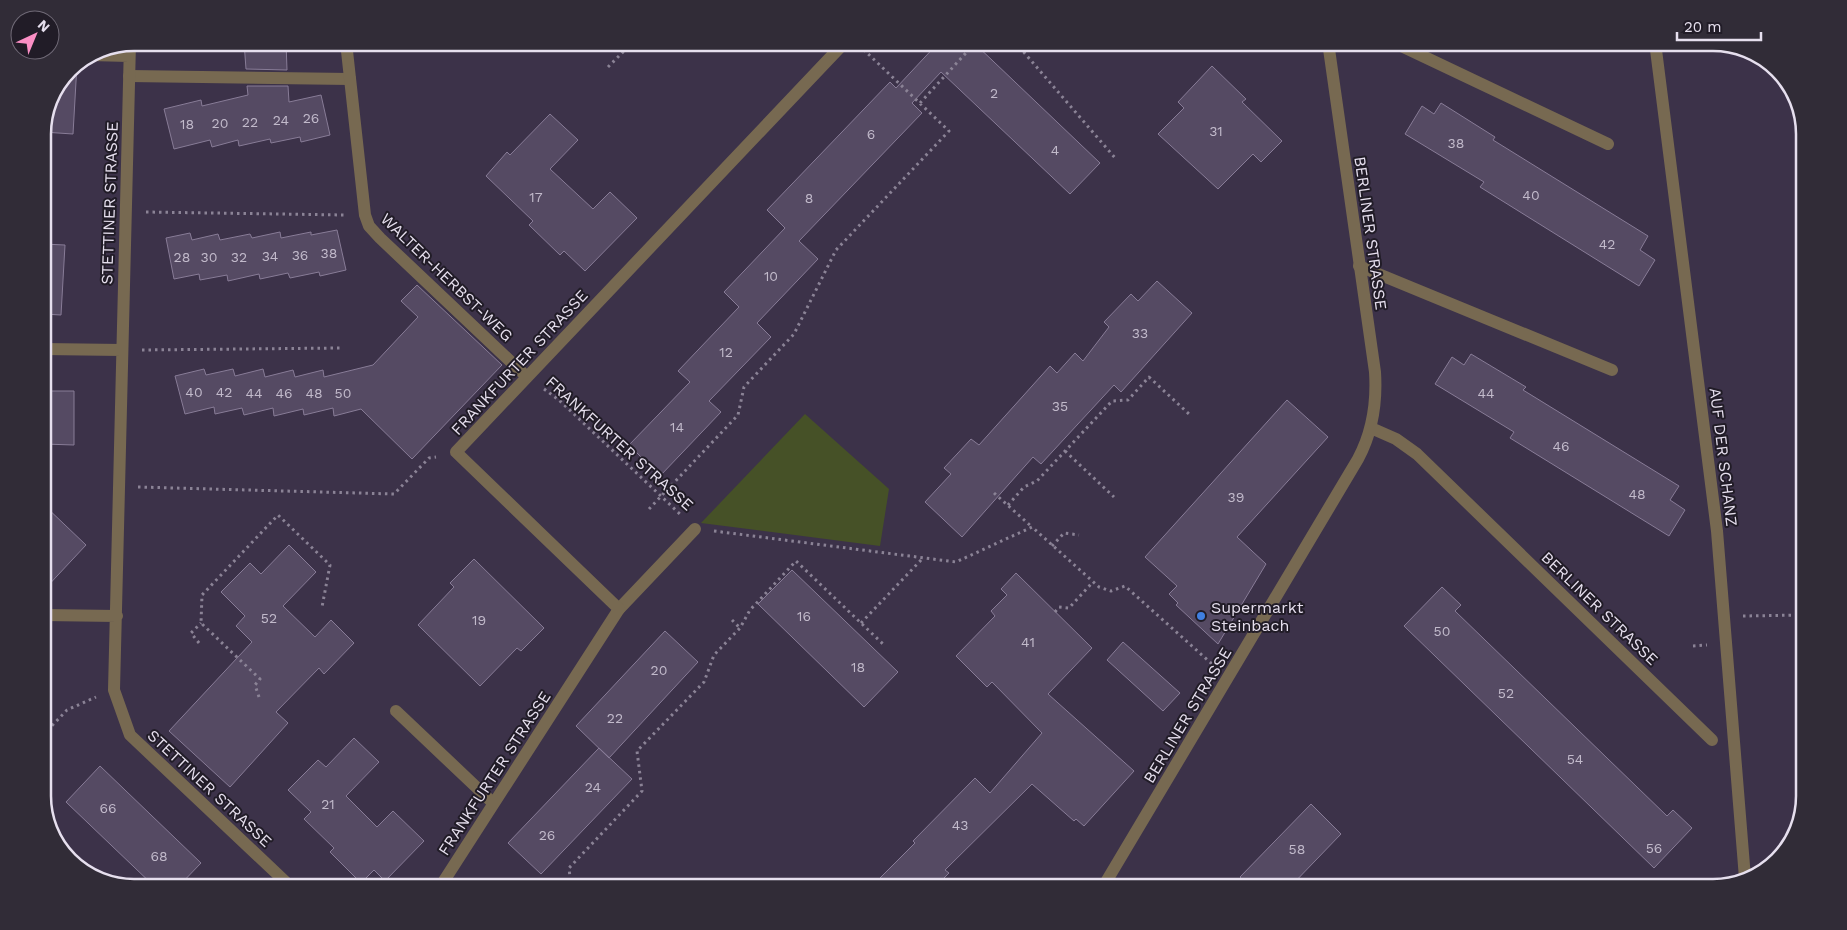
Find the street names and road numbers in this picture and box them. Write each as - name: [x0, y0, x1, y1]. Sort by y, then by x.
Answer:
- street label: STETTINER STRASSE: [97, 121, 122, 285]
- street label: BERLINER STRASSE: [1350, 155, 1391, 311]
- street label: WALTER-HERBST-WEG: [377, 209, 517, 345]
- street label: FRANKFURTER STRASSE: [447, 286, 592, 439]
- street label: FRANKFURTER STRASSE: [542, 372, 697, 515]
- street label: AUF DER SCHANZ: [1706, 387, 1741, 527]
- street label: BERLINER STRASSE: [1537, 548, 1662, 669]
- street label: BERLINER STRASSE: [1139, 644, 1235, 787]
- street label: FRANKFURTER STRASSE: [434, 688, 555, 859]
- street label: STETTINER STRASSE: [144, 726, 276, 851]

